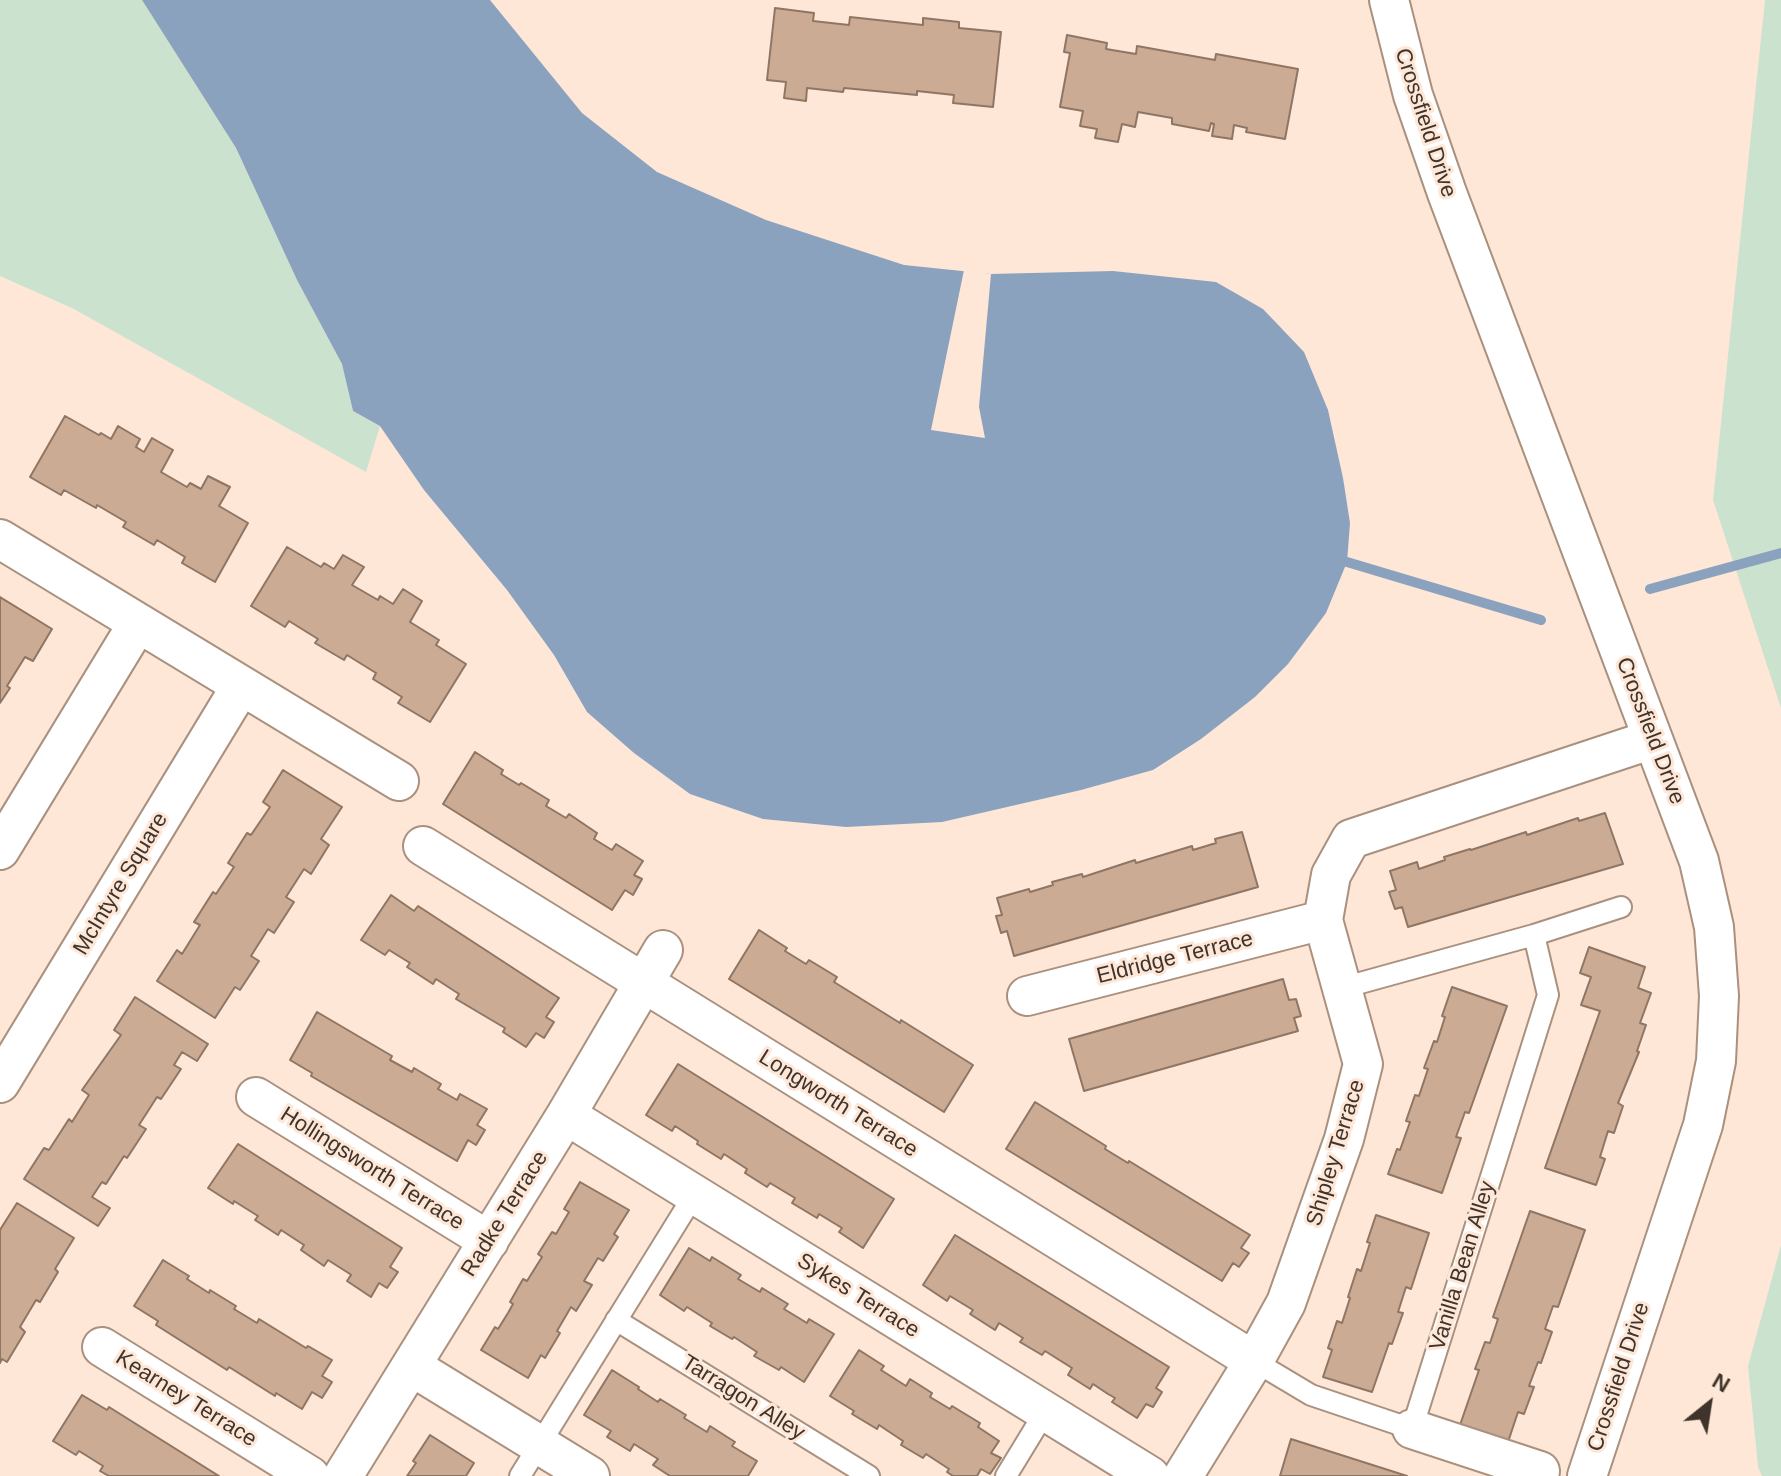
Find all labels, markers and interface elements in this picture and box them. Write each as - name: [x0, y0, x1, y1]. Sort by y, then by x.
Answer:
- street label: Crossfield Drive: [1388, 45, 1462, 201]
- street label: Crossfield Drive: [1610, 654, 1690, 808]
- street label: McIntyre Square: [68, 808, 174, 960]
- street label: Eldridge Terrace: [1094, 926, 1256, 990]
- street label: Longworth Terrace: [754, 1045, 922, 1163]
- street label: Shipley Terrace: [1301, 1077, 1371, 1229]
- street label: Hollingsworth Terrace: [275, 1102, 469, 1236]
- street label: Radke Terrace: [456, 1146, 554, 1282]
- street label: Vanilla Bean Alley: [1425, 1178, 1501, 1354]
- street label: Sykes Terrace: [792, 1248, 924, 1344]
- street label: Crossfield Drive: [1582, 1299, 1656, 1455]
- street label: Kearney Terrace: [111, 1345, 261, 1453]
- street label: Tarragon Alley: [676, 1350, 810, 1446]
- north arrow: [1669, 1364, 1749, 1444]
- text: N: [1708, 1368, 1734, 1398]

